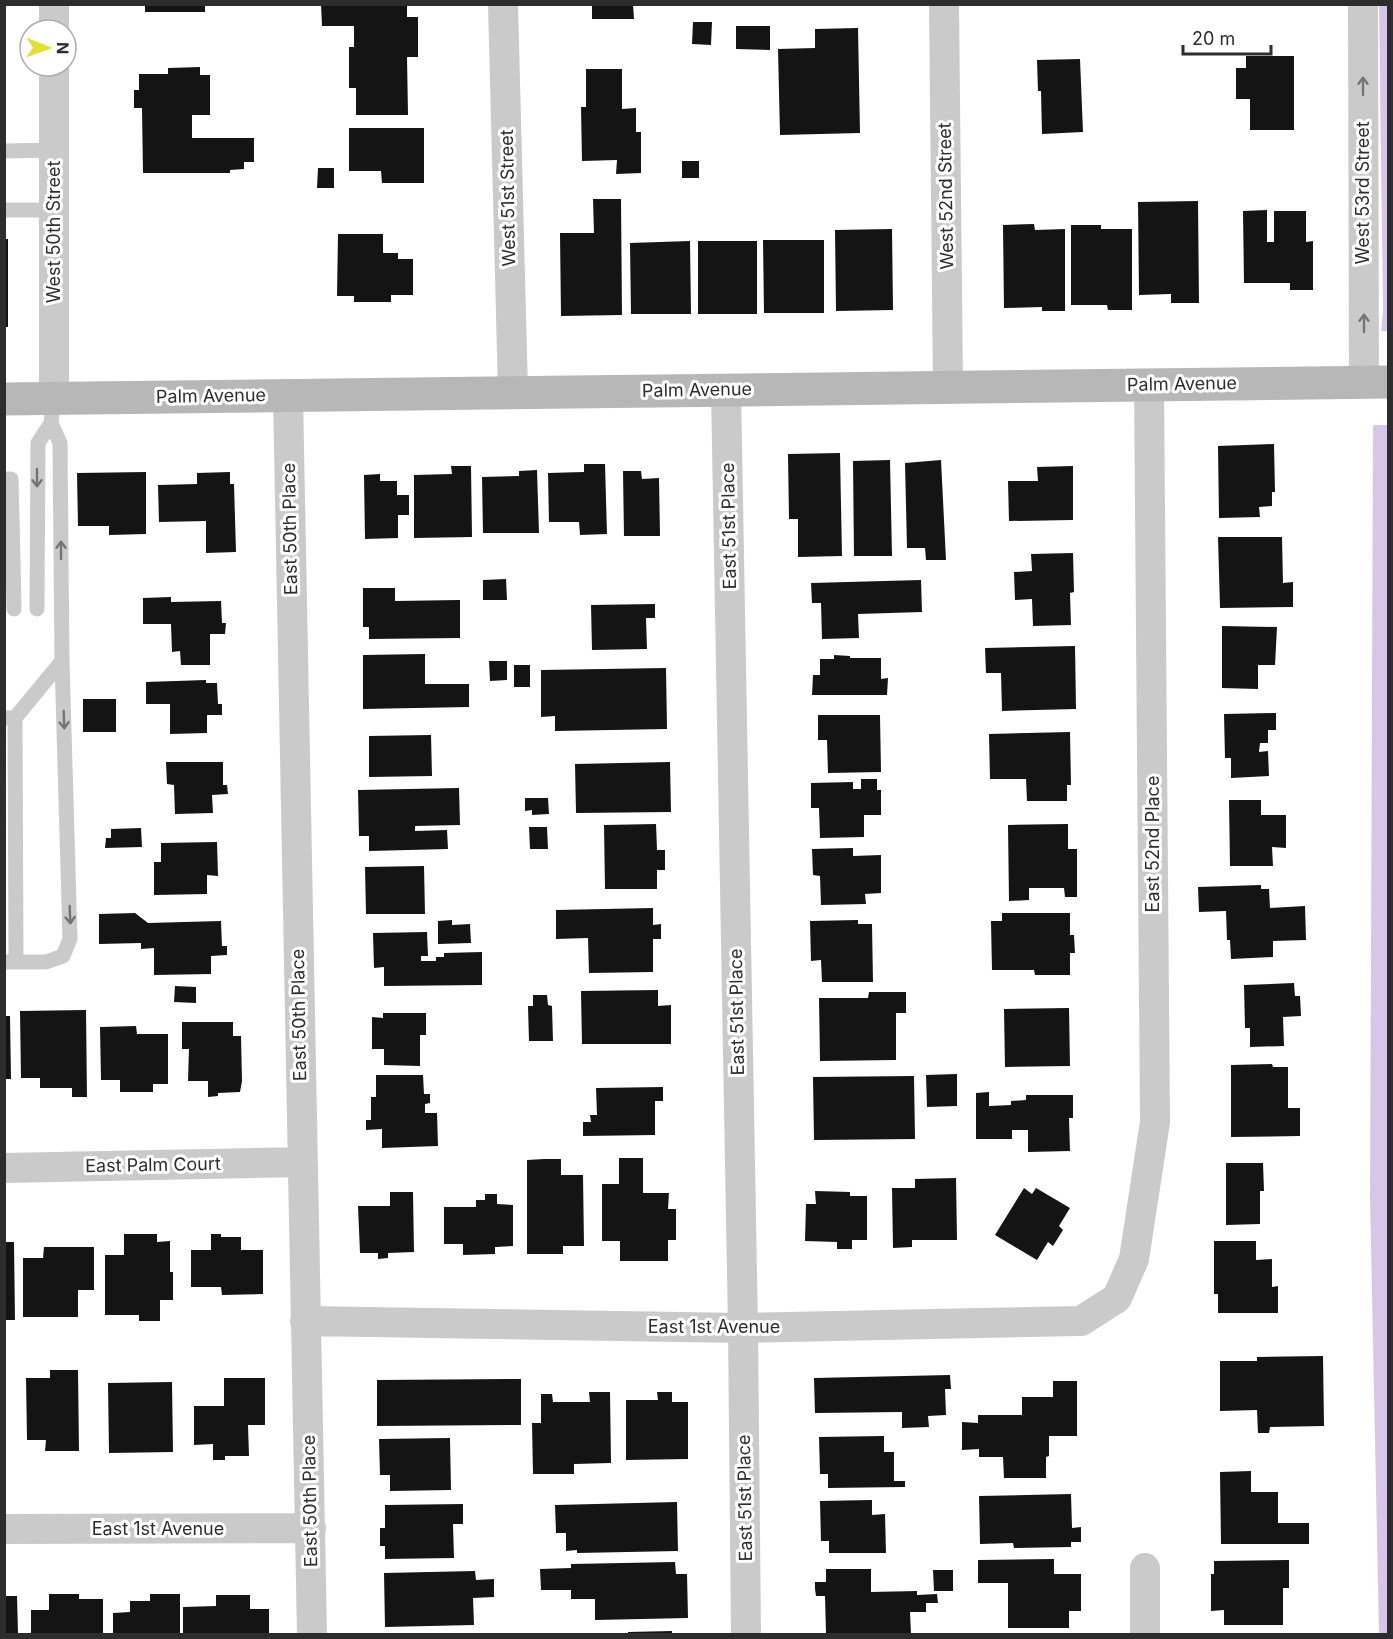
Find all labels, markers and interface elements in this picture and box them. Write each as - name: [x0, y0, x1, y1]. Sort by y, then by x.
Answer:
- north arrow: [18, 18, 78, 78]
- scale bar: [1183, 18, 1272, 56]
- text: 20 m: [1192, 28, 1235, 49]
- text: N: [53, 42, 73, 55]
- one-way arrow: [1357, 76, 1369, 96]
- street label: West 53rd Street: [1352, 121, 1373, 265]
- street label: West 52nd Street: [934, 122, 957, 270]
- street label: West 51st Street: [496, 129, 519, 267]
- street label: West 50th Street: [43, 161, 64, 303]
- one-way arrow: [1358, 313, 1370, 333]
- street label: Palm Avenue: [1127, 372, 1237, 395]
- street label: Palm Avenue: [642, 378, 752, 401]
- street label: Palm Avenue: [156, 384, 266, 407]
- street label: East 51st Place: [717, 462, 740, 590]
- street label: East 50th Place: [278, 463, 301, 595]
- one-way arrow: [31, 467, 43, 487]
- one-way arrow: [55, 540, 67, 560]
- one-way arrow: [58, 709, 69, 729]
- street label: East 52nd Place: [1142, 776, 1163, 912]
- one-way arrow: [64, 904, 75, 924]
- street label: East 51st Place: [725, 948, 748, 1076]
- street label: East 50th Place: [287, 949, 310, 1081]
- street label: East Palm Court: [85, 1153, 221, 1176]
- street label: East 1st Avenue: [648, 1316, 780, 1337]
- street label: East 51st Place: [733, 1434, 756, 1562]
- street label: East 50th Place: [298, 1435, 321, 1567]
- street label: East 1st Avenue: [92, 1518, 224, 1539]

